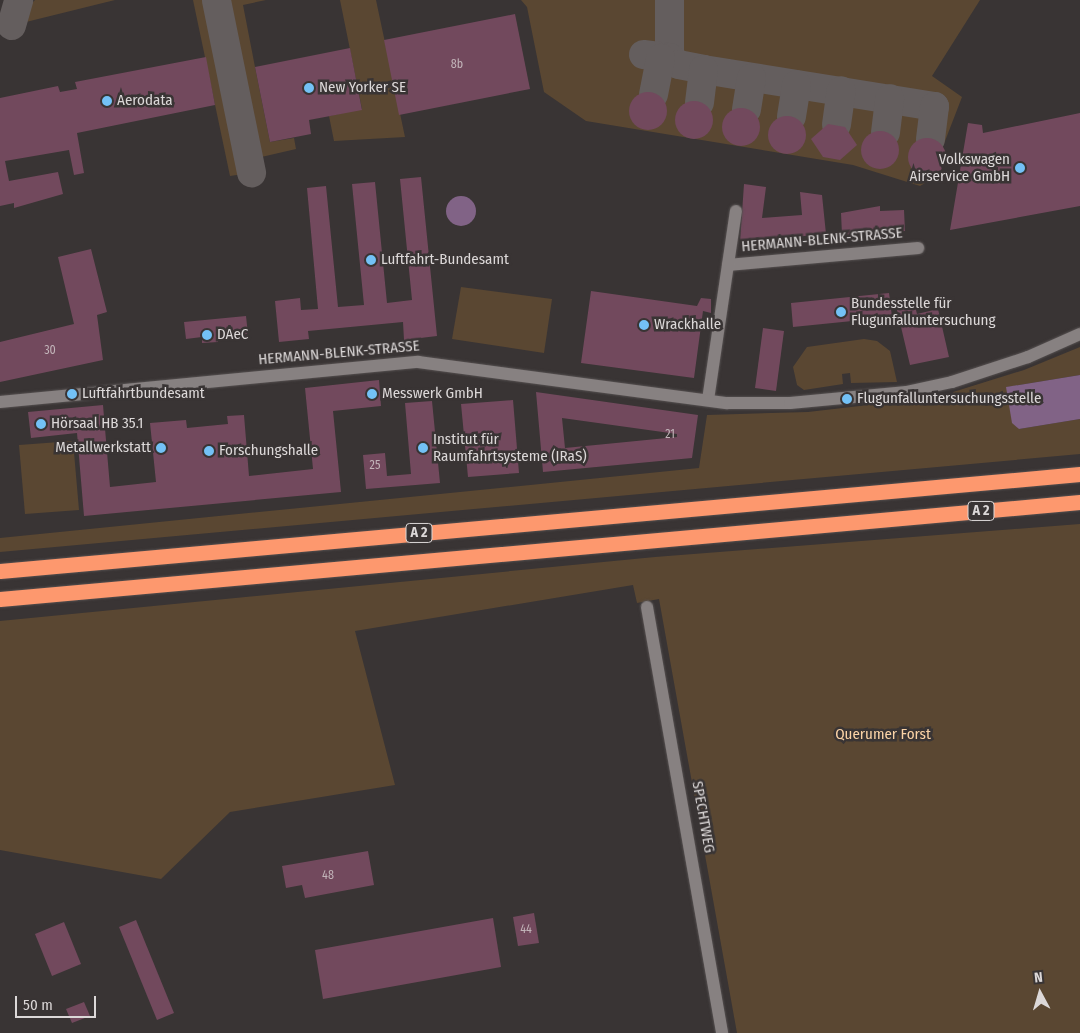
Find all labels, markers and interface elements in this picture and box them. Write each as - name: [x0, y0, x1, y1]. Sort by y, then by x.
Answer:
- house number: 8b: [451, 58, 463, 72]
- place label: New Yorker SE: [319, 79, 406, 97]
- marker: New Yorker SE: [303, 82, 315, 94]
- place label: Aerodata: [117, 92, 173, 110]
- marker: Aerodata: [101, 95, 113, 107]
- place label: Volkswagen Airservice GmbH: [910, 150, 1010, 185]
- marker: Volkswagen Airservice GmbH: [1014, 162, 1026, 174]
- street label: HERMANN-BLENK-STRASSE: [741, 224, 903, 256]
- place label: Luftfahrt-Bundesamt: [381, 251, 509, 269]
- marker: Luftfahrt-Bundesamt: [365, 254, 377, 266]
- place label: Bundesstelle für Flugunfalluntersuchung: [851, 294, 996, 329]
- marker: Bundesstelle für Flugunfalluntersuchung: [835, 306, 847, 318]
- place label: Wrackhalle: [654, 316, 721, 334]
- marker: Wrackhalle: [638, 319, 650, 331]
- place label: DAeC: [217, 326, 248, 344]
- marker: DAeC: [201, 329, 213, 341]
- street label: HERMANN-BLENK-STRASSE: [258, 337, 420, 369]
- house number: 30: [44, 344, 56, 358]
- place label: Luftfahrtbundesamt: [82, 385, 205, 403]
- place label: Messwerk GmbH: [382, 385, 483, 403]
- marker: Luftfahrtbundesamt: [66, 388, 78, 400]
- marker: Messwerk GmbH: [366, 388, 378, 400]
- place label: Flugunfalluntersuchungsstelle: [857, 390, 1041, 408]
- marker: Flugunfalluntersuchungsstelle: [841, 393, 853, 405]
- place label: Hörsaal HB 35.1: [51, 415, 143, 433]
- marker: Hörsaal HB 35.1: [35, 418, 47, 430]
- house number: 21: [665, 428, 675, 442]
- place label: Institut für Raumfahrtsysteme (IRaS): [433, 430, 587, 465]
- place label: Metallwerkstatt: [55, 439, 151, 457]
- marker: Metallwerkstatt: [155, 442, 167, 454]
- place label: Forschungshalle: [219, 442, 318, 460]
- marker: Institut für Raumfahrtsysteme (IRaS): [417, 442, 429, 454]
- marker: Forschungshalle: [203, 445, 215, 457]
- house number: 25: [370, 459, 380, 473]
- road number: A 2: [967, 500, 995, 522]
- road number: A 2: [405, 522, 433, 544]
- park label: Querumer Forst: [835, 726, 931, 744]
- street label: SPECHTWEG: [688, 780, 718, 854]
- house number: 48: [322, 869, 334, 883]
- house number: 44: [520, 923, 532, 937]
- north arrow: [1015, 968, 1065, 1018]
- text: N: [1033, 969, 1043, 986]
- scale bar: [18, 986, 99, 1018]
- text: 50 m: [23, 996, 53, 1014]

